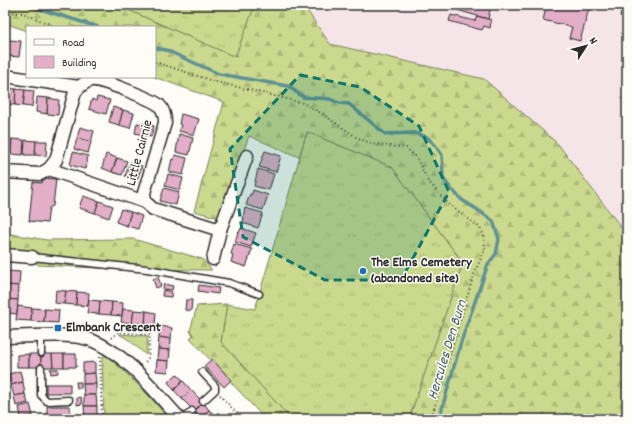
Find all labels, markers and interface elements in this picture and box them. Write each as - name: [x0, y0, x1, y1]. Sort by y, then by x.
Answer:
- legend: [26, 26, 156, 78]
- north arrow: [566, 26, 606, 66]
- text: N: [584, 34, 601, 49]
- text: Road: [62, 35, 84, 52]
- text: Building: [62, 55, 97, 72]
- street label: Little Cairnie: [122, 118, 158, 188]
- place label: The Elms Cemetery (abandoned site): [371, 253, 473, 289]
- marker: The Elms Cemetery (abandoned site): [358, 266, 368, 276]
- water label: Hercules Den Burn: [422, 296, 474, 402]
- place label: Elmbank Crescent: [66, 318, 162, 338]
- marker: Elmbank Crescent: [53, 323, 63, 333]

